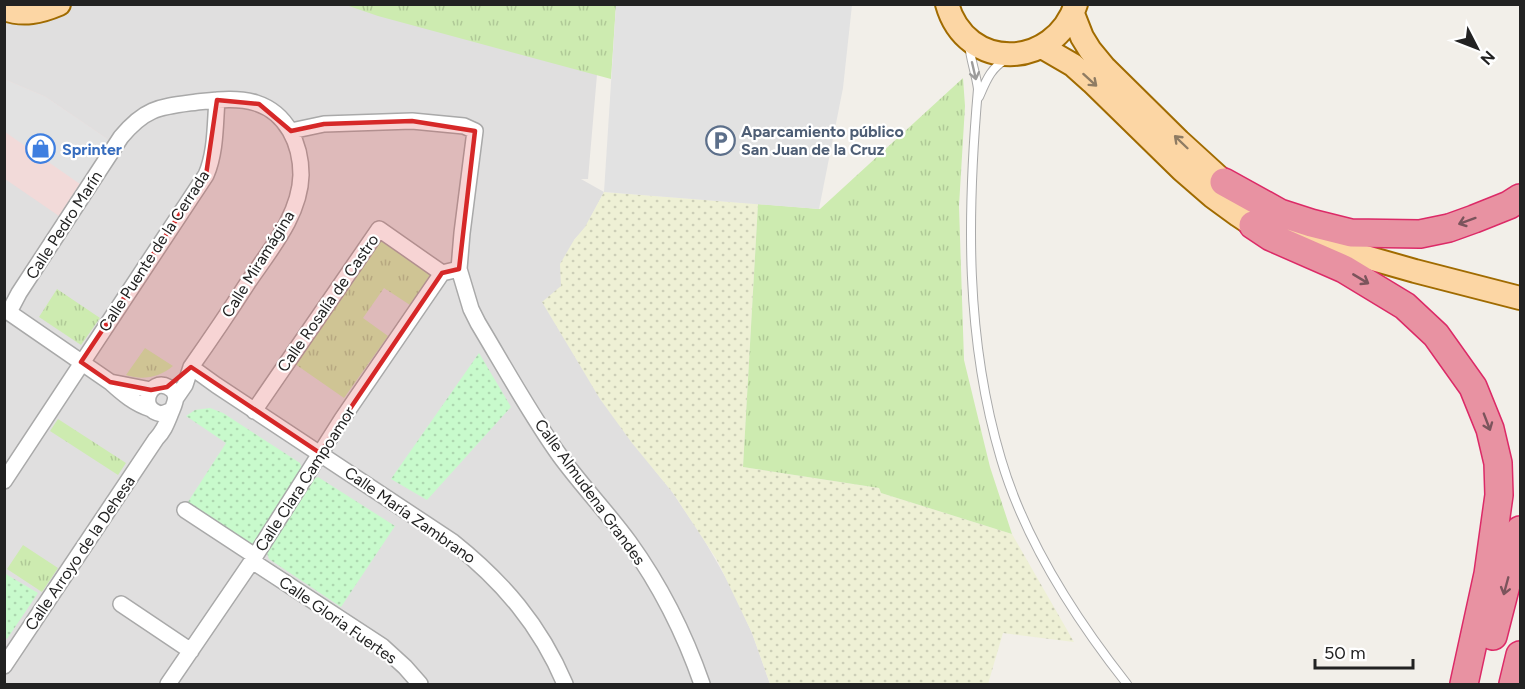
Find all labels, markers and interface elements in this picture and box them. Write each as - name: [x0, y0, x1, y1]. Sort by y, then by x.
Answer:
- north arrow: [1447, 18, 1507, 78]
- text: N: [1477, 47, 1499, 69]
- one-way arrow: [969, 60, 980, 80]
- one-way arrow: [1082, 73, 1097, 87]
- place label: Aparcamiento público San Juan de la Cruz: [741, 122, 904, 159]
- parking icon: Aparcamiento público San Juan de la Cruz: [704, 124, 736, 156]
- shop icon: Sprinter: [25, 133, 57, 165]
- one-way arrow: [1174, 135, 1189, 149]
- place label: Sprinter: [62, 140, 122, 159]
- street label: Calle Pedro Marín: [22, 167, 106, 283]
- street label: Calle Puente de la Cerrada: [95, 167, 213, 335]
- street label: Calle Miramágina: [218, 207, 298, 321]
- one-way arrow: [1458, 217, 1477, 228]
- street label: Calle Rosalía de Castro: [273, 231, 383, 375]
- one-way arrow: [1352, 274, 1369, 286]
- street label: Calle Clara Campoamor: [251, 403, 359, 555]
- one-way arrow: [1482, 412, 1493, 431]
- street label: Calle Almudena Grandes: [531, 415, 649, 569]
- street label: Calle María Zambrano: [341, 463, 479, 567]
- street label: Calle Arroyo de la Dehesa: [21, 472, 139, 634]
- street label: Calle Gloria Fuertes: [275, 572, 401, 668]
- one-way arrow: [1499, 576, 1511, 595]
- scale bar: [1315, 632, 1412, 670]
- text: 50 m: [1324, 642, 1366, 664]

